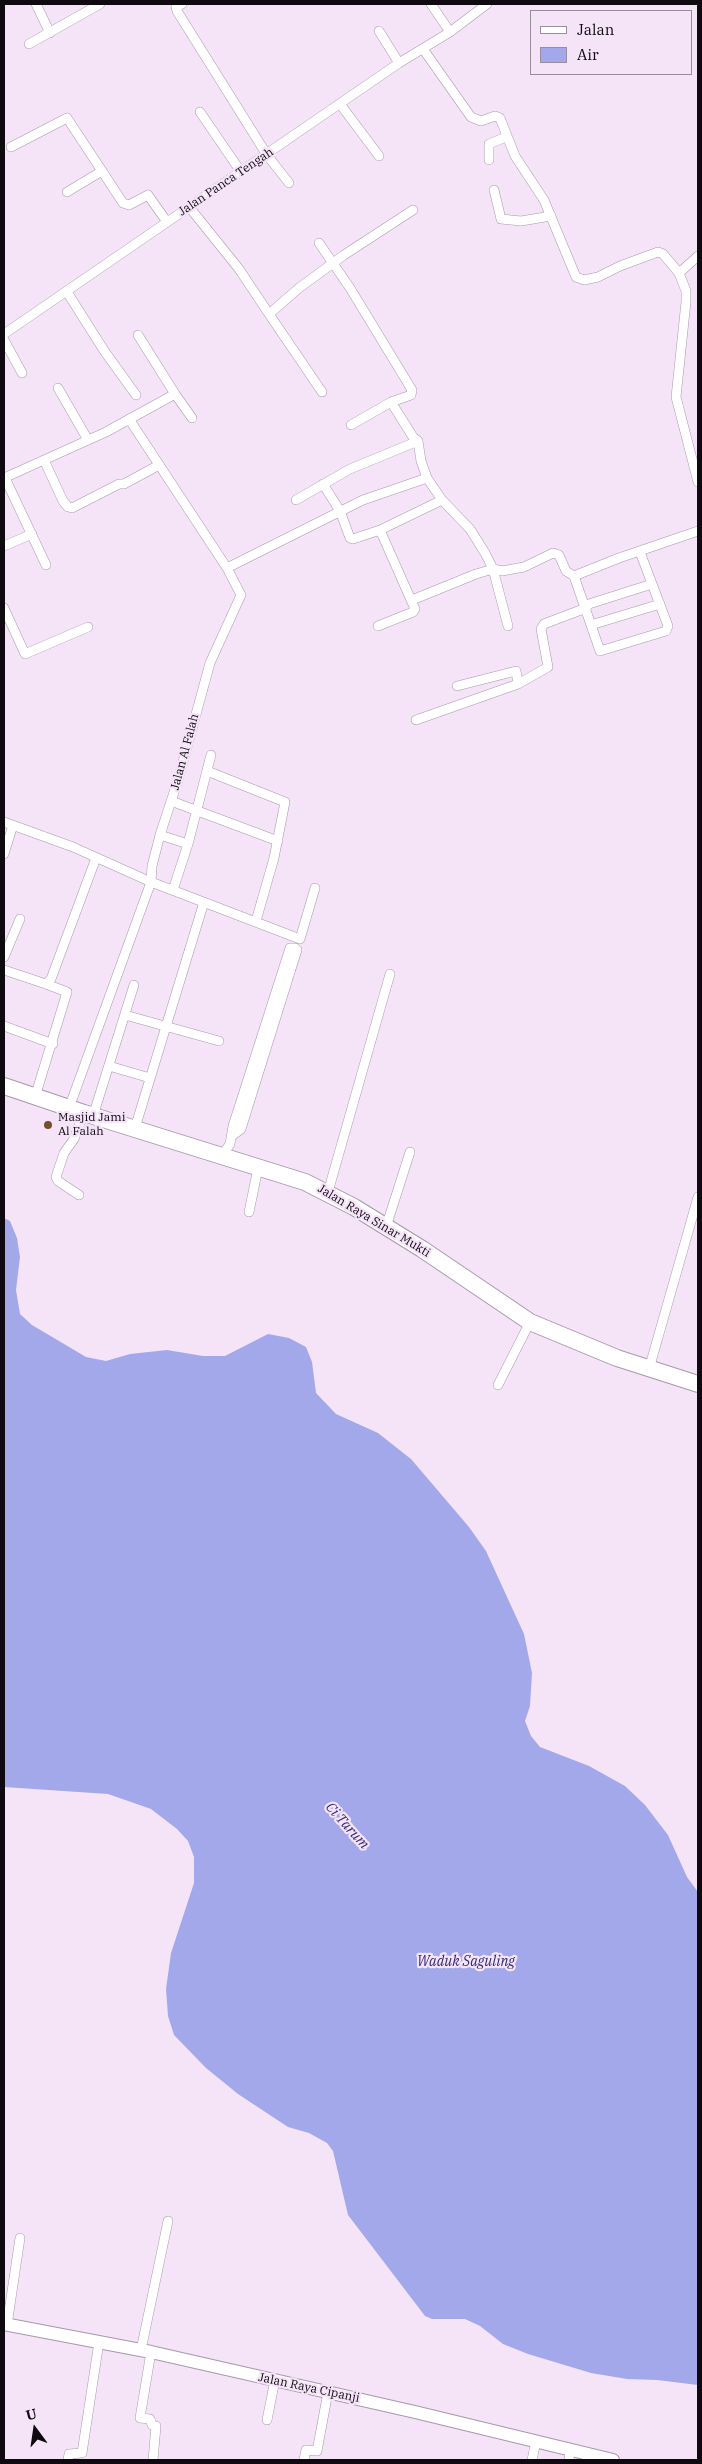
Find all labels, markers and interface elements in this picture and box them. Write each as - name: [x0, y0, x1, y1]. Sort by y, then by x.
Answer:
- legend: [530, 10, 692, 75]
- text: Jalan: [577, 20, 614, 39]
- text: Air: [577, 45, 599, 64]
- street label: Jalan Panca Tengah: [176, 145, 276, 219]
- street label: Jalan Al Falah: [168, 712, 202, 792]
- place label: Masjid Jami Al Falah: [58, 1111, 126, 1139]
- marker: Masjid Jami Al Falah: [42, 1119, 54, 1131]
- street label: Jalan Raya Sinar Mukti: [315, 1182, 433, 1260]
- water label: Ci Tarum: [322, 1799, 372, 1853]
- water label: Waduk Saguling: [417, 1954, 515, 1970]
- street label: Jalan Raya Cipanji: [257, 2370, 361, 2406]
- north arrow: [10, 2404, 60, 2454]
- text: U: [24, 2404, 39, 2424]

